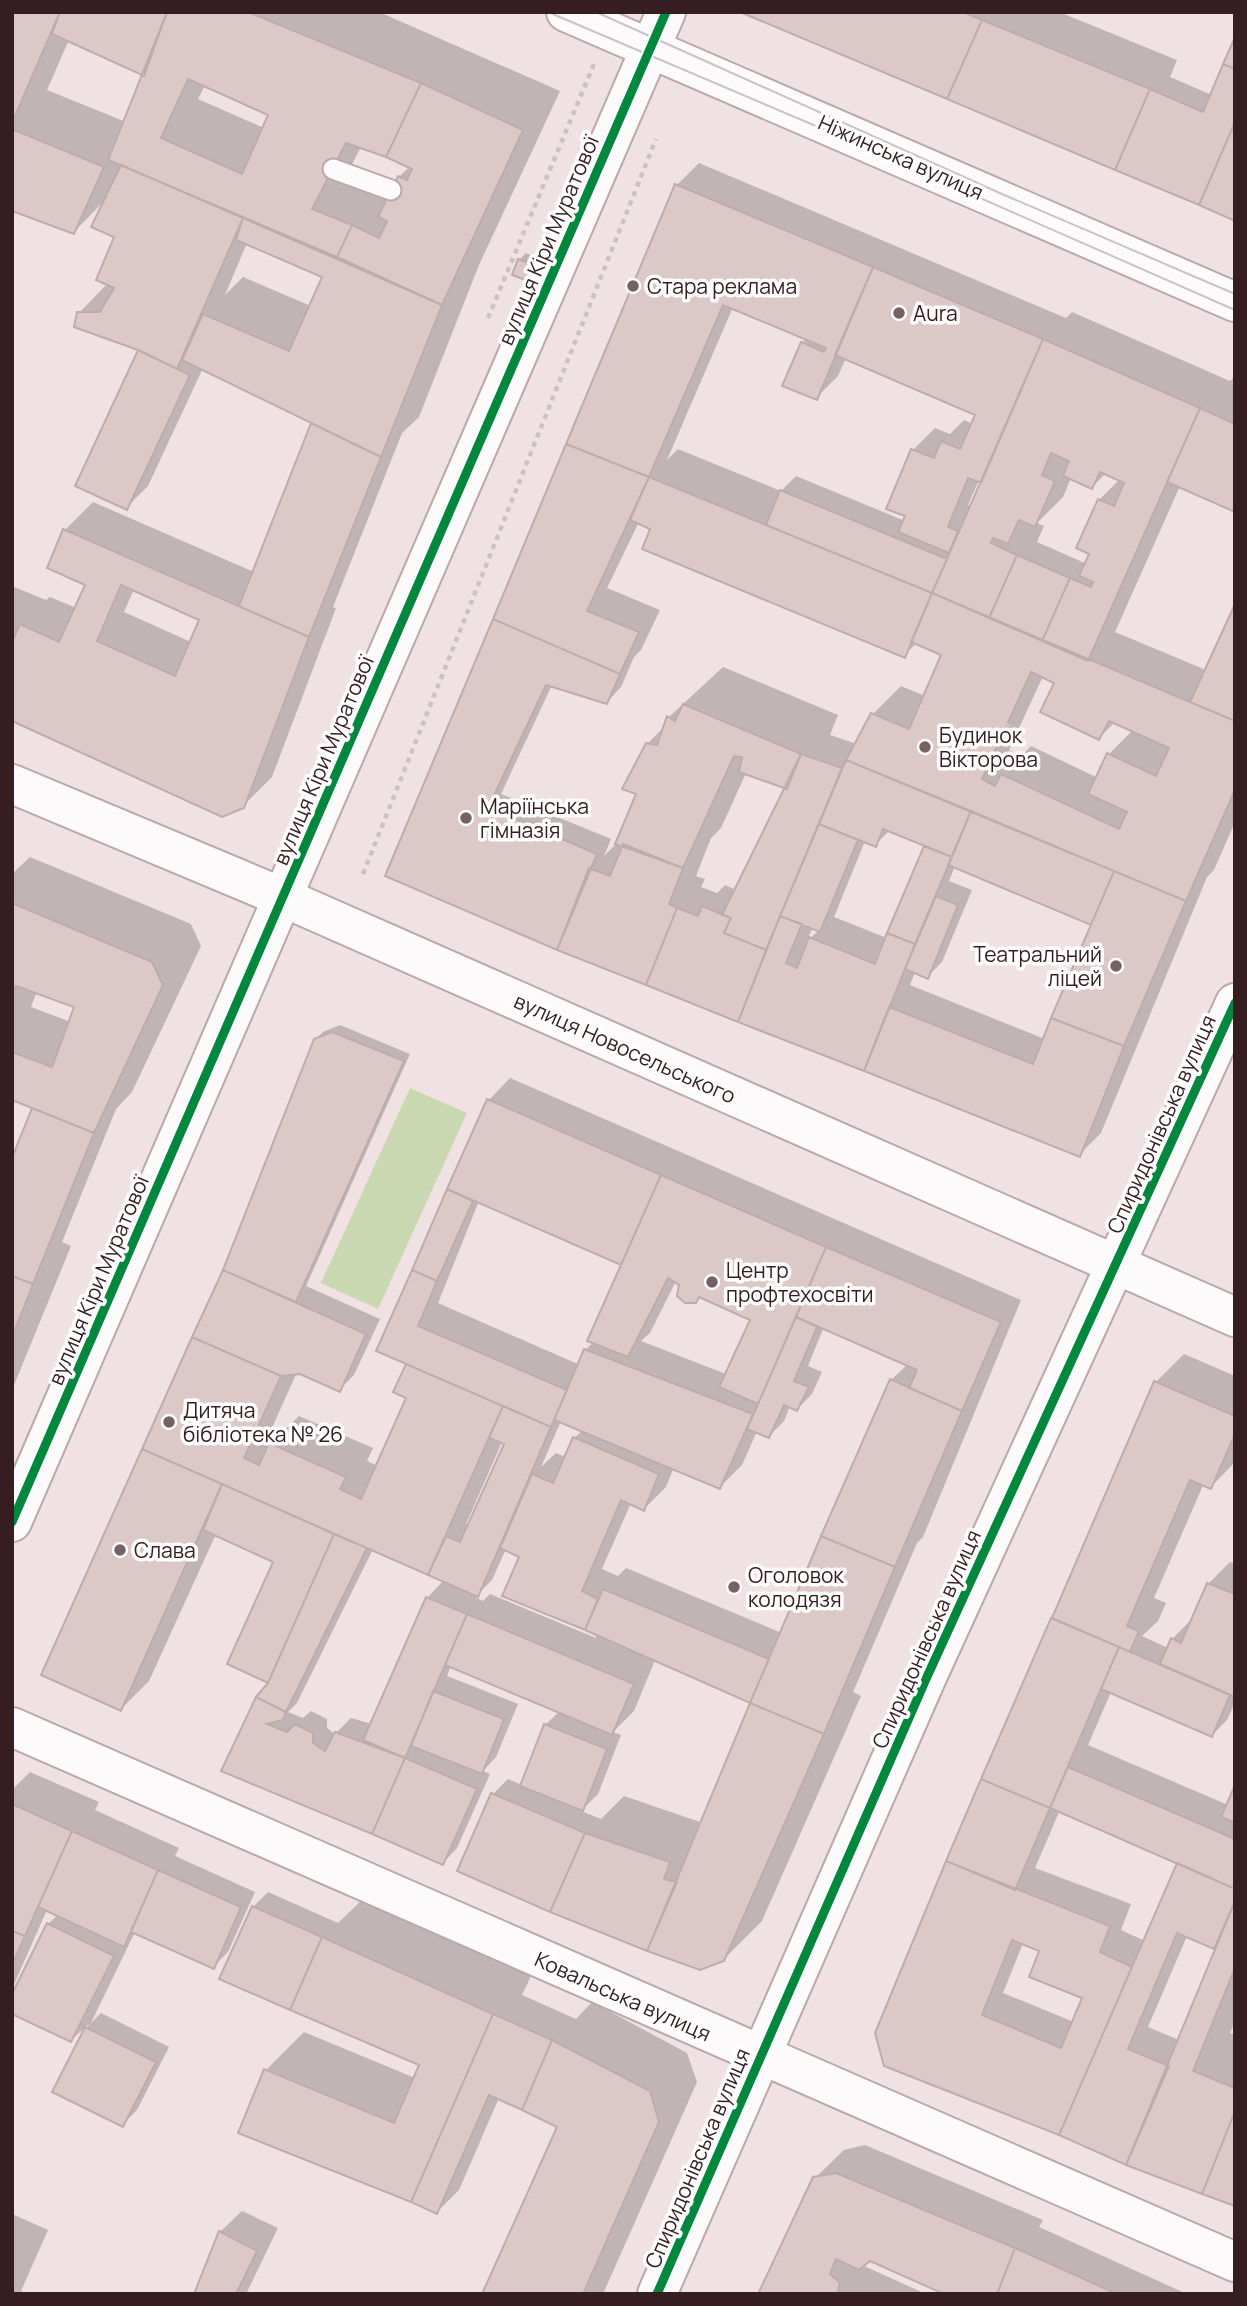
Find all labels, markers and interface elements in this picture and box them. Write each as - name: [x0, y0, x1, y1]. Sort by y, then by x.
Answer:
- street label: Ніжинська вулиця: [814, 108, 988, 206]
- street label: вулиця Кіри Муратової: [491, 130, 605, 349]
- place label: Стара реклама: [647, 272, 797, 300]
- marker: Стара реклама: [625, 278, 641, 294]
- place label: Aura: [913, 299, 958, 327]
- marker: Aura: [891, 305, 907, 321]
- street label: вулиця Кіри Муратової: [266, 650, 380, 869]
- place label: Будинок Вікторова: [939, 721, 1038, 773]
- marker: Будинок Вікторова: [917, 739, 933, 755]
- place label: Маріїнська гімназія: [480, 792, 589, 844]
- marker: Маріїнська гімназія: [458, 810, 474, 826]
- place label: Театральний ліцей: [973, 940, 1102, 992]
- marker: Театральний ліцей: [1108, 958, 1124, 974]
- street label: вулиця Новосельського: [510, 986, 740, 1110]
- street label: Спиридонівська вулиця: [1100, 1010, 1222, 1238]
- street label: вулиця Кіри Муратової: [41, 1170, 155, 1389]
- place label: Центр профтехосвіти: [726, 1256, 874, 1308]
- marker: Центр профтехосвіти: [704, 1274, 720, 1290]
- place label: Дитяча бібліотека № 26: [183, 1396, 343, 1448]
- marker: Дитяча бібліотека № 26: [161, 1414, 177, 1430]
- street label: Спиридонівська вулиця: [865, 1525, 987, 1753]
- place label: Слава: [134, 1536, 196, 1564]
- marker: Слава: [112, 1542, 128, 1558]
- place label: Оголовок колодязя: [748, 1561, 844, 1613]
- marker: Оголовок колодязя: [726, 1579, 742, 1595]
- street label: Ковальська вулиця: [531, 1945, 715, 2047]
- street label: Спиридонівська вулиця: [638, 2044, 756, 2272]

